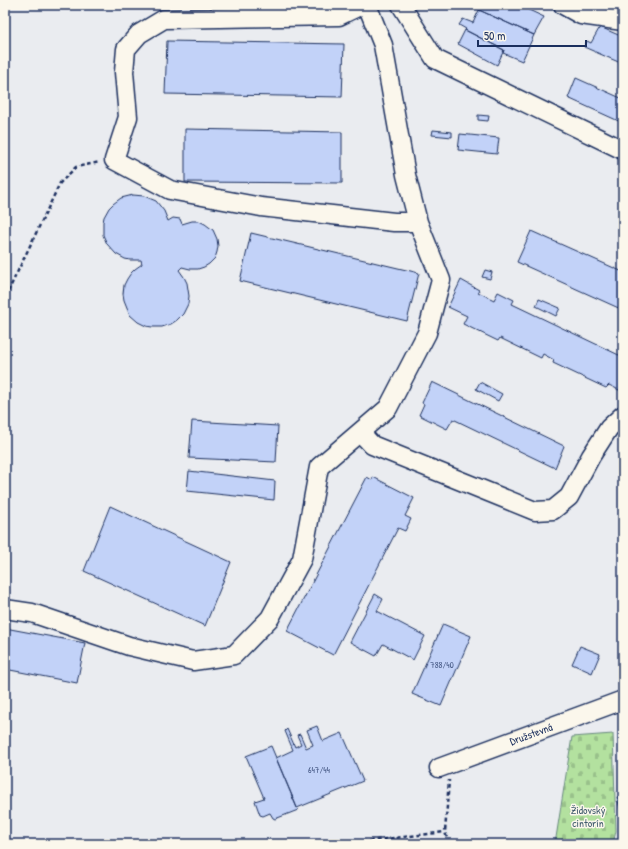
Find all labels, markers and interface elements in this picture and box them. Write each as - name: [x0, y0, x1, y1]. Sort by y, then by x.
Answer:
- scale bar: [478, 22, 586, 48]
- text: 50 m: [484, 27, 505, 44]
- house number: 788/40: [430, 659, 454, 671]
- street label: Družstevná: [508, 720, 555, 748]
- house number: 647/44: [308, 764, 331, 776]
- park label: Židovský cintorín: [571, 803, 606, 830]

